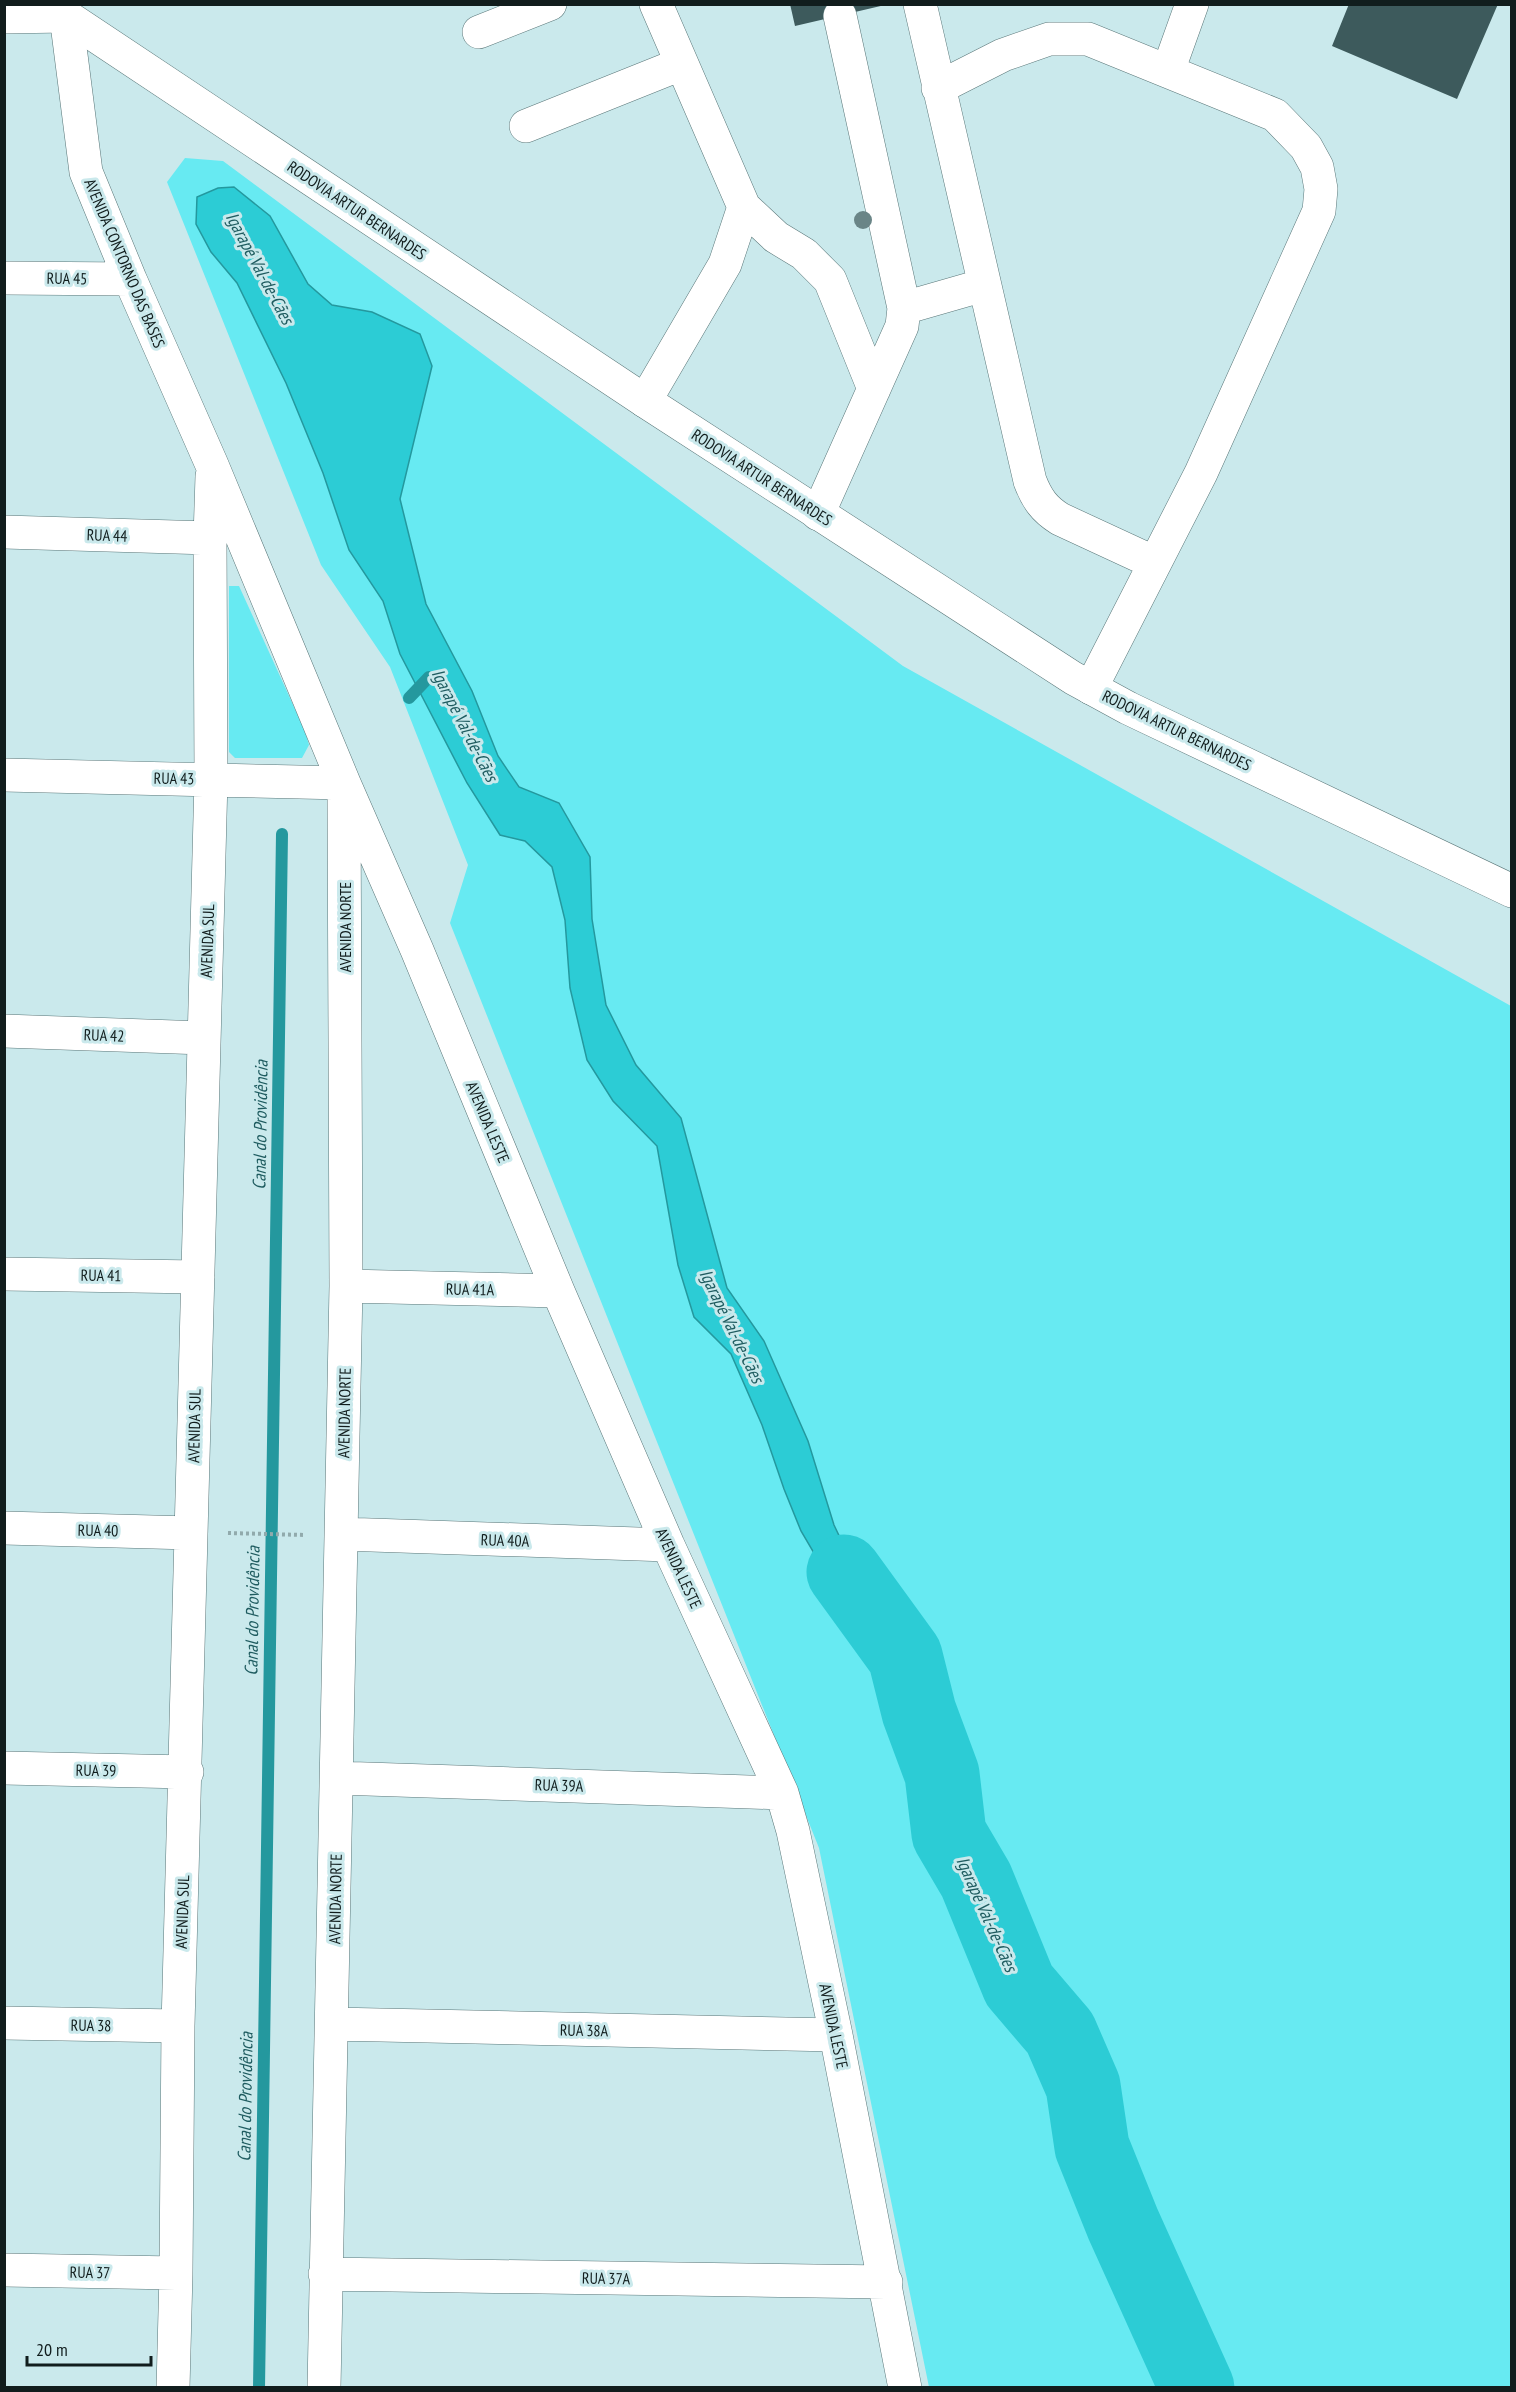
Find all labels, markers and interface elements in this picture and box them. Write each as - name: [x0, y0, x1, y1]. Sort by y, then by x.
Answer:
- street label: RODOVIA ARTUR BERNARDES: [284, 156, 430, 264]
- street label: AVENIDA CONTORNO DAS BASES: [80, 175, 170, 351]
- water label: Igarapé Val-de-Cães: [221, 208, 300, 330]
- street label: RUA 45: [46, 268, 88, 288]
- street label: RODOVIA ARTUR BERNARDES: [688, 424, 836, 530]
- street label: RUA 44: [86, 524, 128, 546]
- water label: Igarapé Val-de-Cães: [427, 665, 504, 787]
- street label: RODOVIA ARTUR BERNARDES: [1099, 685, 1255, 775]
- street label: RUA 43: [153, 768, 195, 788]
- street label: AVENIDA NORTE: [335, 882, 355, 972]
- street label: AVENIDA SUL: [196, 903, 218, 978]
- street label: RUA 42: [83, 1024, 125, 1046]
- water label: Canal do Providência: [247, 1059, 273, 1190]
- street label: AVENIDA LESTE: [462, 1078, 514, 1166]
- street label: RUA 41: [80, 1265, 122, 1285]
- water label: Igarapé Val-de-Cães: [695, 1265, 770, 1388]
- street label: RUA 41A: [446, 1279, 495, 1299]
- street label: AVENIDA NORTE: [333, 1368, 355, 1458]
- street label: AVENIDA SUL: [183, 1389, 205, 1463]
- street label: RUA 40: [77, 1520, 119, 1540]
- street label: AVENIDA LESTE: [652, 1525, 706, 1612]
- street label: RUA 40A: [480, 1529, 530, 1551]
- water label: Canal do Providência: [239, 1545, 265, 1676]
- street label: RUA 39: [75, 1760, 117, 1780]
- street label: RUA 39A: [534, 1774, 584, 1796]
- water label: Igarapé Val-de-Cães: [951, 1853, 1023, 1977]
- street label: AVENIDA NORTE: [324, 1854, 346, 1944]
- street label: AVENIDA SUL: [171, 1874, 193, 1949]
- street label: AVENIDA LESTE: [815, 1982, 853, 2070]
- street label: RUA 38: [70, 2015, 112, 2035]
- street label: RUA 38A: [560, 2020, 609, 2040]
- water label: Canal do Providência: [232, 2031, 258, 2162]
- street label: RUA 37: [69, 2262, 111, 2282]
- street label: RUA 37A: [582, 2268, 631, 2288]
- scale bar: [27, 2329, 152, 2367]
- text: 20 m: [36, 2338, 68, 2361]

